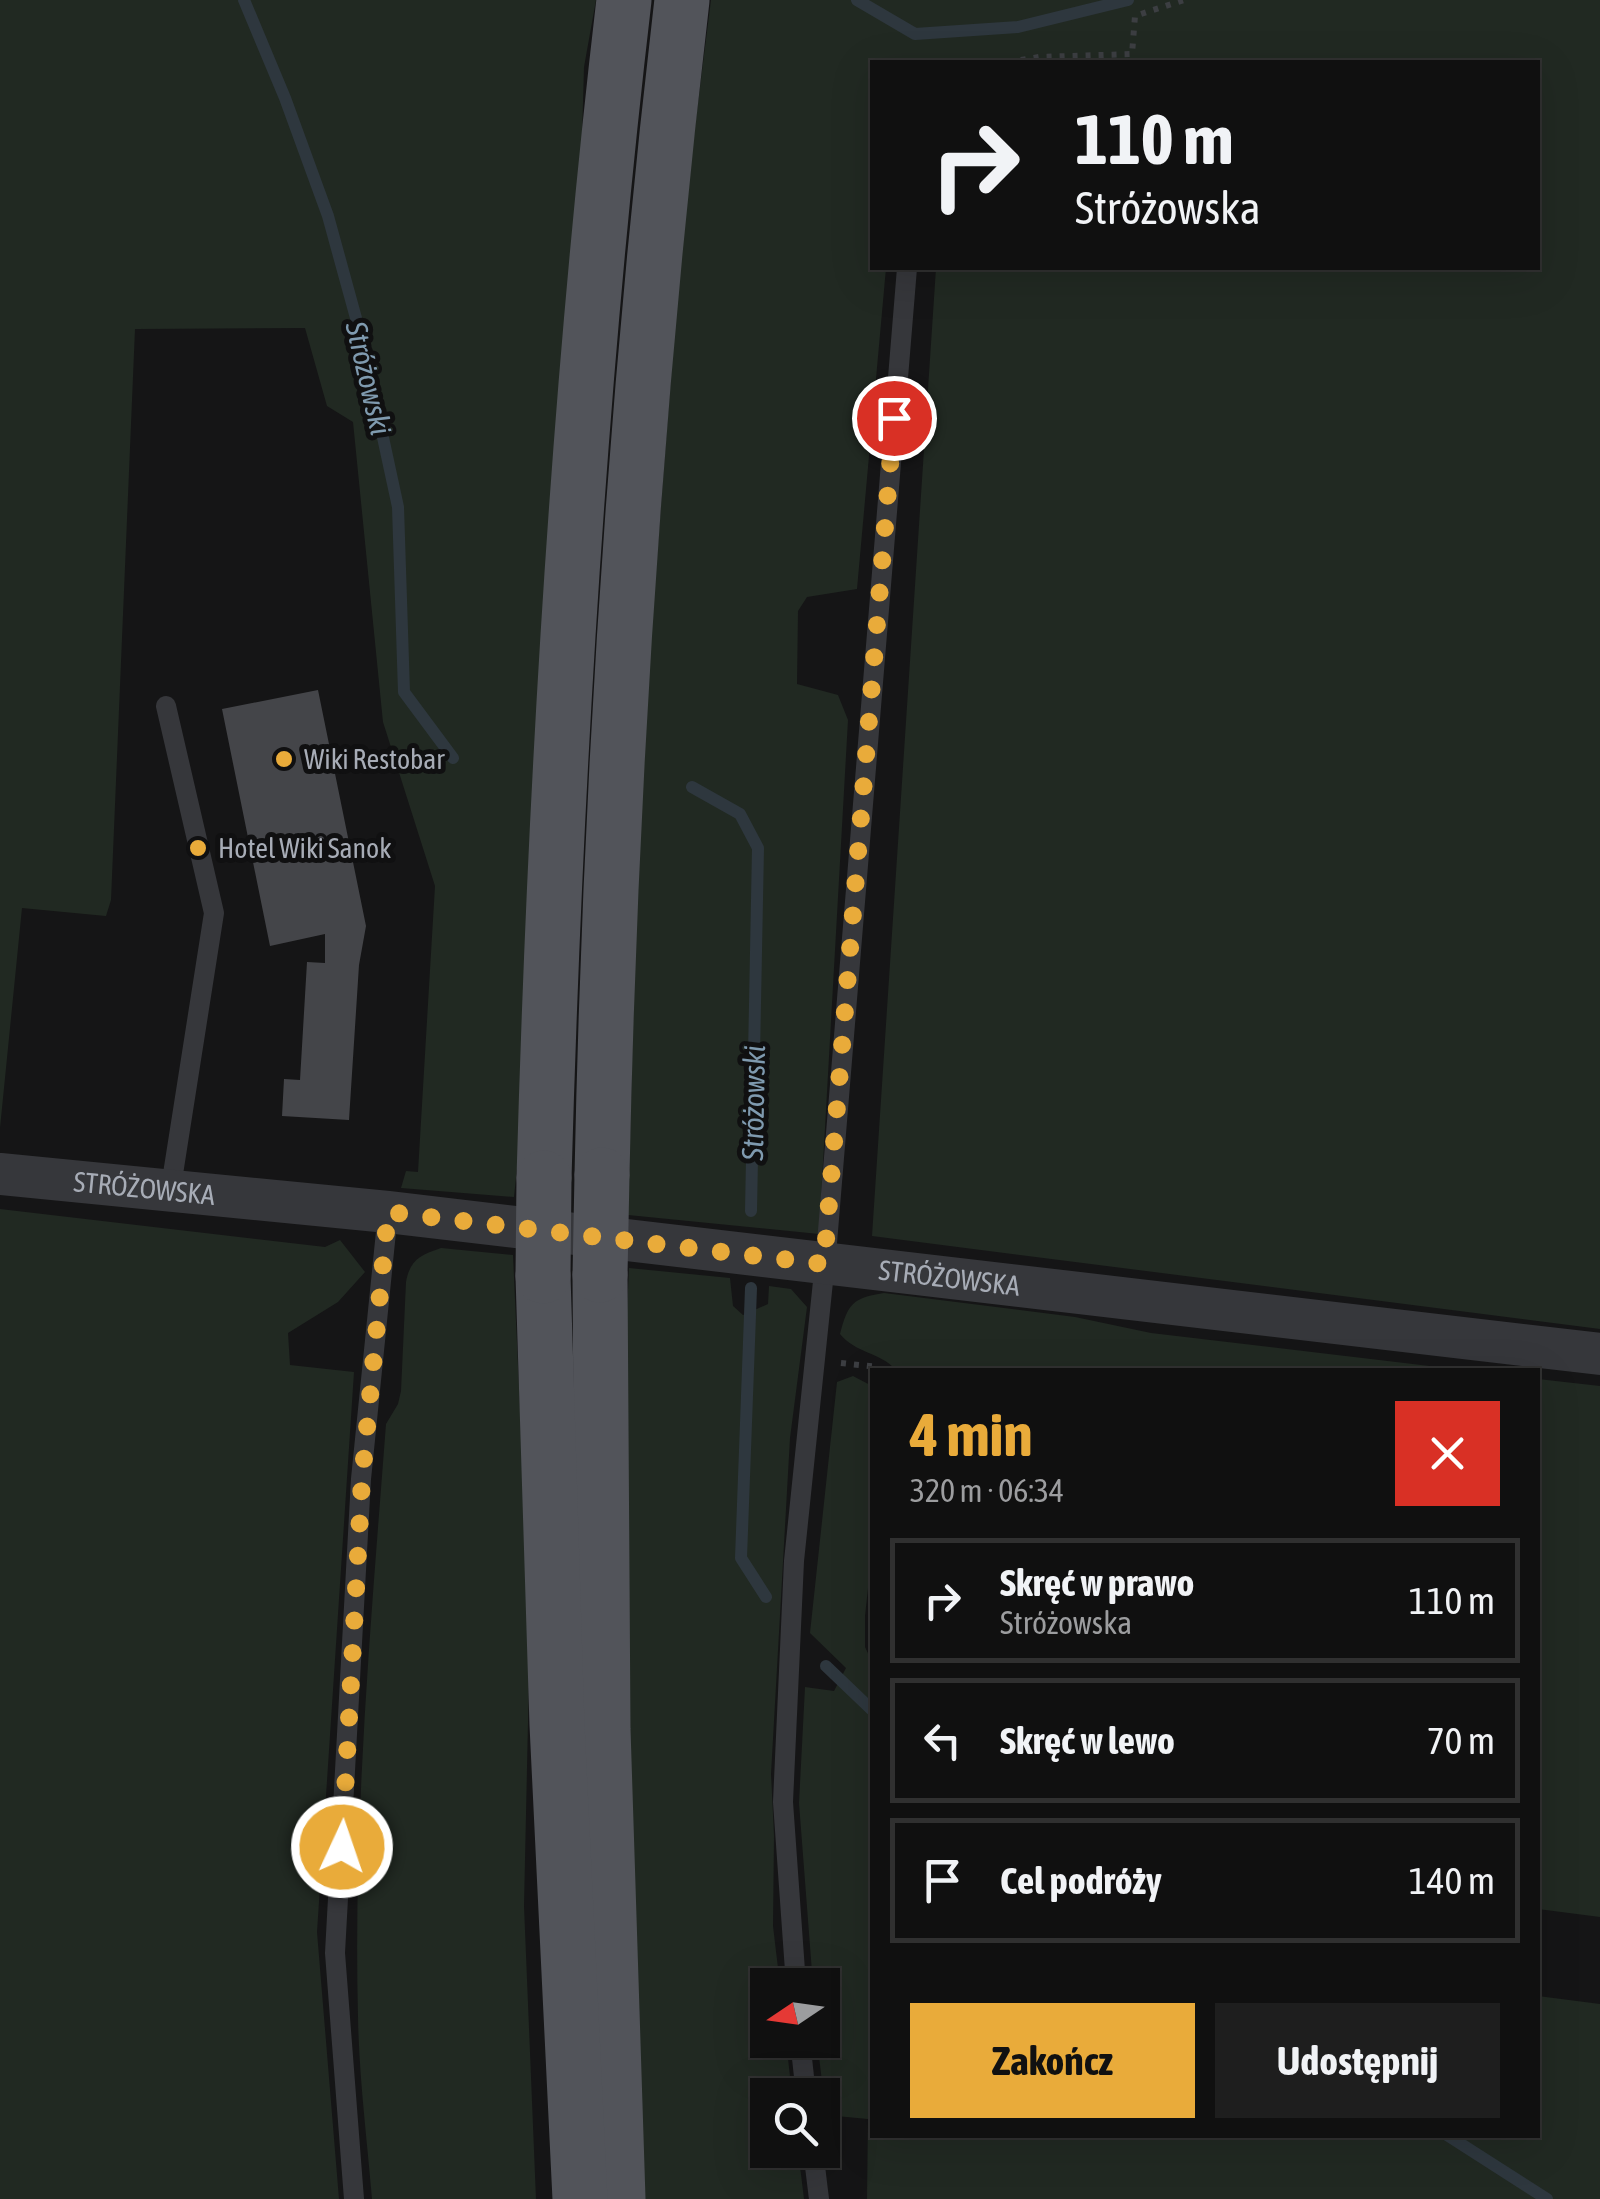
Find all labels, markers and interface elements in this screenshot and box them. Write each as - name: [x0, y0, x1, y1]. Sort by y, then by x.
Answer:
- text: 110 m: [1075, 99, 1234, 179]
- icon: right: [910, 100, 1040, 230]
- text: Stróżowska: [1075, 182, 1261, 234]
- water label: Stróżowski: [339, 317, 399, 438]
- pin: [852, 376, 937, 461]
- icon: arrive: [867, 391, 922, 446]
- place label: Wiki Restobar: [304, 743, 445, 775]
- marker: Wiki Restobar: [273, 748, 295, 770]
- place label: Hotel Wiki Sanok: [218, 832, 392, 864]
- marker: Hotel Wiki Sanok: [187, 837, 209, 859]
- water label: Stróżowski: [735, 1045, 771, 1162]
- street label: STRÓŻOWSKA: [72, 1165, 217, 1211]
- street label: STRÓŻOWSKA: [877, 1254, 1022, 1302]
- text: 4 min: [910, 1400, 1033, 1469]
- button: close: [1395, 1401, 1500, 1506]
- text: 320 m · 06:34: [910, 1472, 1064, 1509]
- text: Skręć w prawo: [1000, 1561, 1194, 1604]
- icon: right: [915, 1573, 970, 1628]
- text: 110 m: [1409, 1579, 1495, 1622]
- text: Stróżowska: [1000, 1604, 1132, 1641]
- icon: left: [915, 1713, 970, 1768]
- text: Skręć w lewo: [1000, 1719, 1175, 1762]
- text: 70 m: [1427, 1719, 1495, 1762]
- position arrow: [290, 1795, 394, 1899]
- icon: arrive: [915, 1853, 970, 1908]
- text: Cel podróży: [1000, 1859, 1162, 1902]
- text: 140 m: [1409, 1859, 1495, 1902]
- north arrow: [750, 1968, 840, 2058]
- map controls: [750, 1968, 840, 2168]
- button: Zakończ: [910, 2003, 1195, 2118]
- button: Udostępnij: [1215, 2003, 1500, 2118]
- button: search: [750, 2078, 840, 2168]

